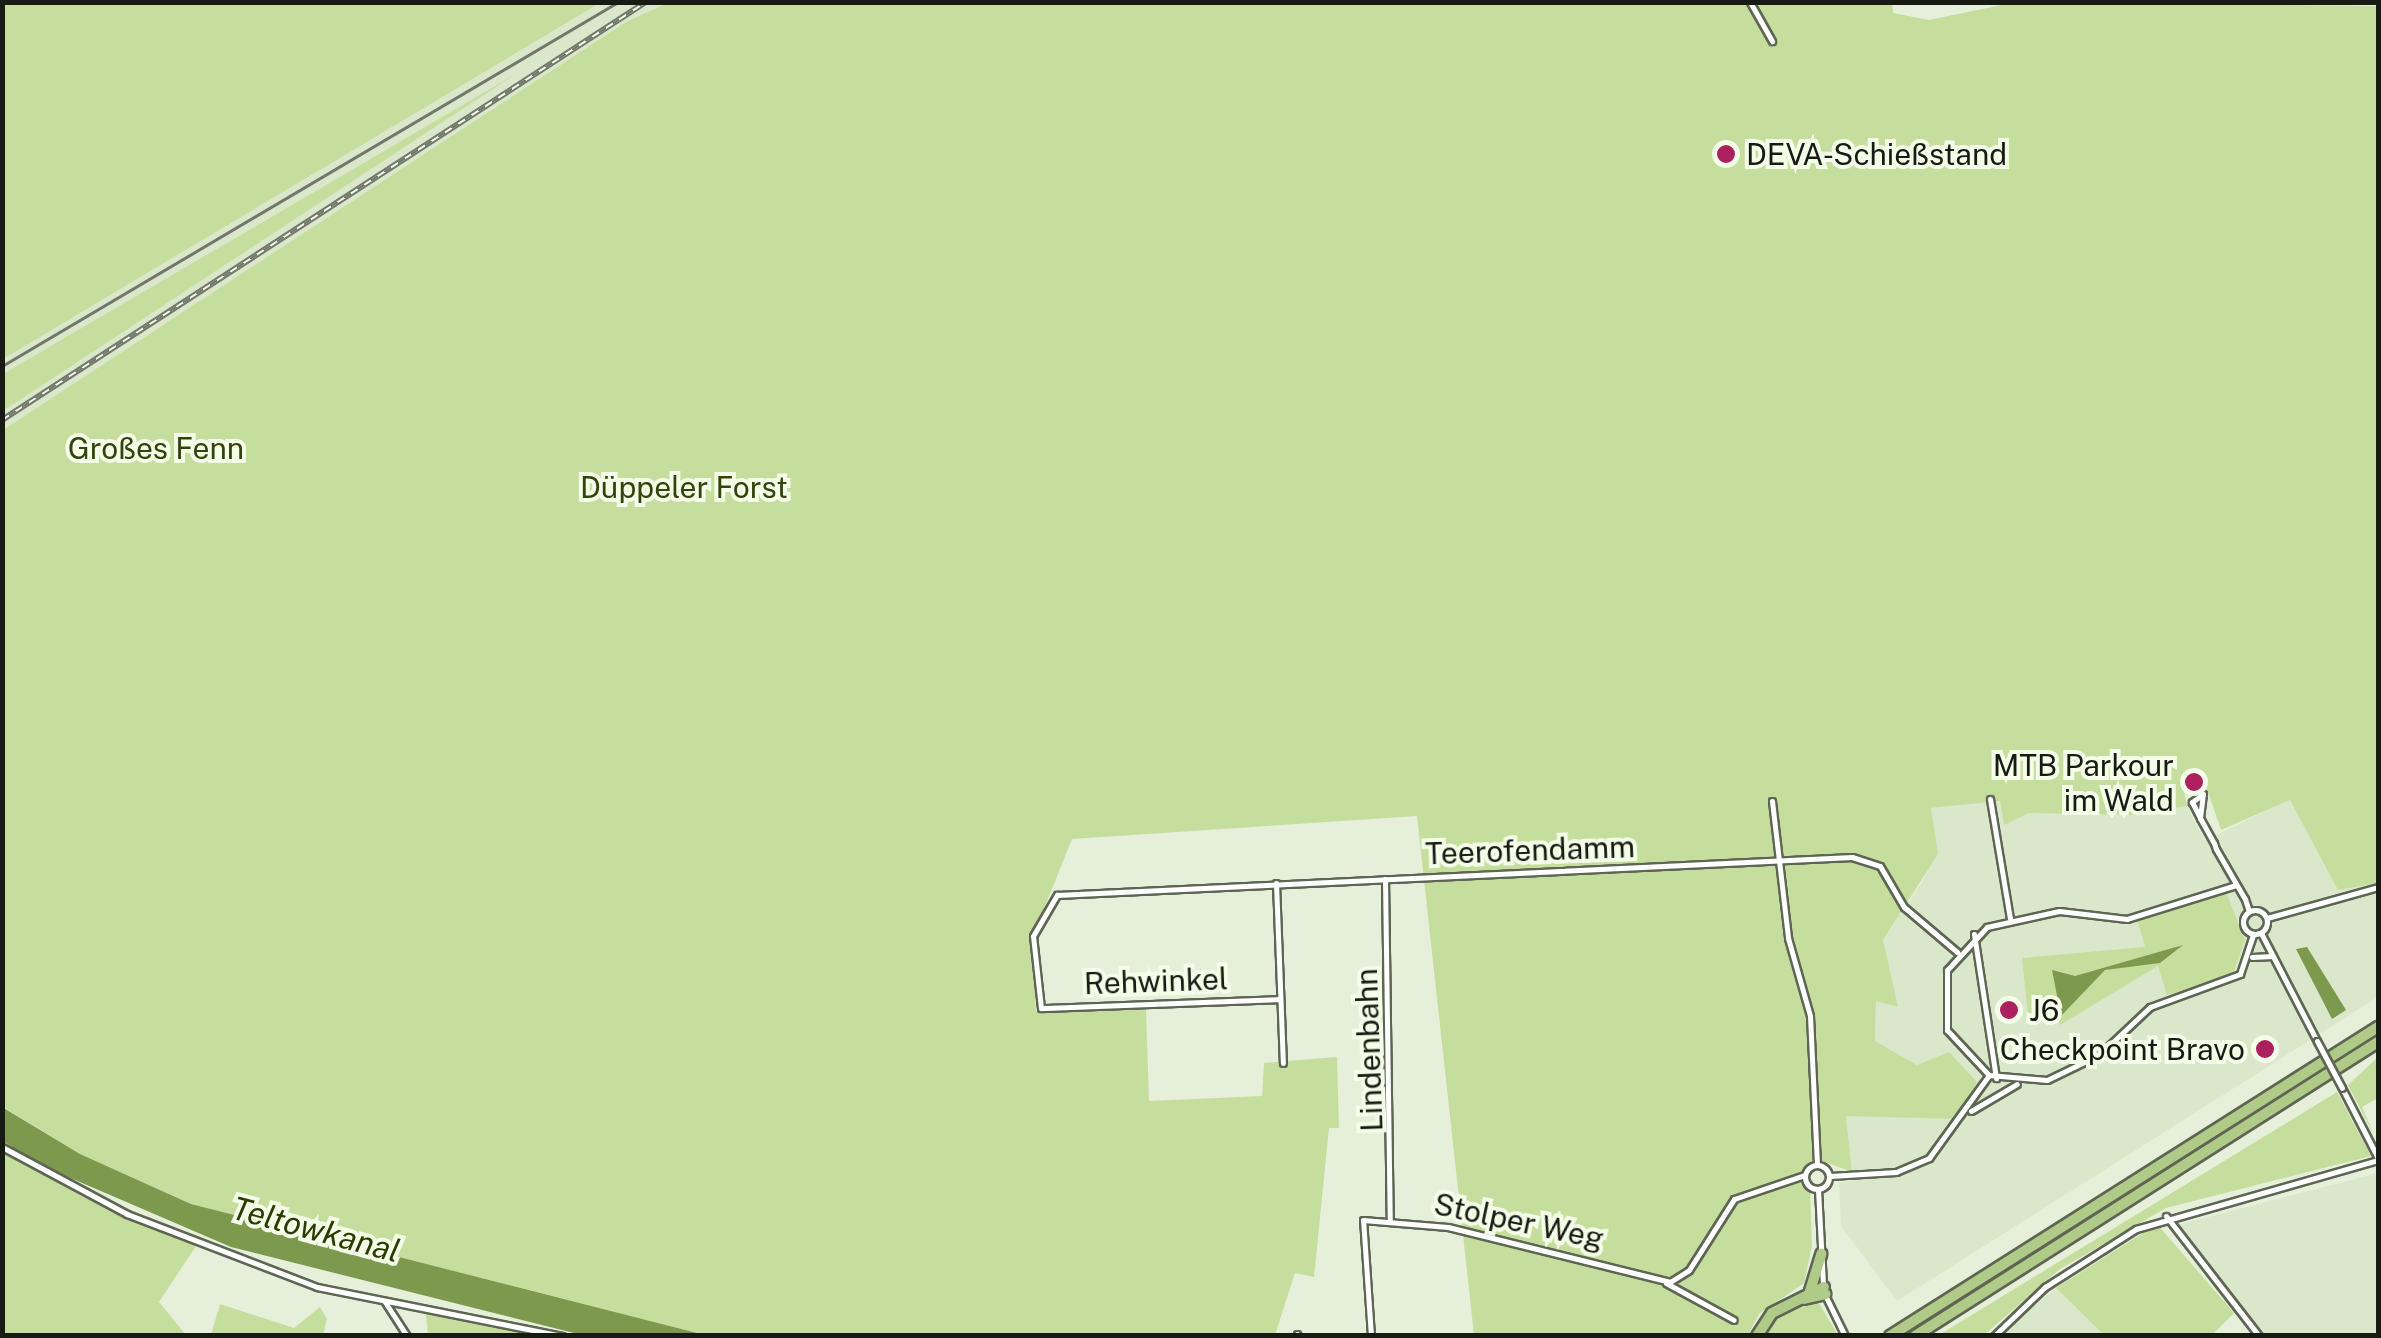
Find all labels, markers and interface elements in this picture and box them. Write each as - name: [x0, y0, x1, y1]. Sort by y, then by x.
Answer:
- place label: DEVA-Schießstand: [1746, 136, 2007, 172]
- marker: DEVA-Schießstand: [1715, 143, 1737, 165]
- park label: Großes Fenn: [68, 430, 244, 466]
- park label: Düppeler Forst: [580, 469, 788, 505]
- place label: MTB Parkour im Wald: [1993, 747, 2174, 818]
- marker: MTB Parkour im Wald: [2183, 771, 2205, 793]
- street label: Teerofendamm: [1424, 828, 1636, 872]
- street label: Rehwinkel: [1083, 960, 1229, 1002]
- street label: Lindenbahn: [1348, 968, 1390, 1132]
- place label: J6: [2029, 992, 2059, 1028]
- marker: J6: [1998, 999, 2020, 1021]
- place label: Checkpoint Bravo: [2000, 1031, 2245, 1067]
- marker: Checkpoint Bravo: [2254, 1038, 2276, 1060]
- street label: Stolper Weg: [1430, 1185, 1608, 1257]
- water label: Teltowkanal: [228, 1189, 404, 1271]

